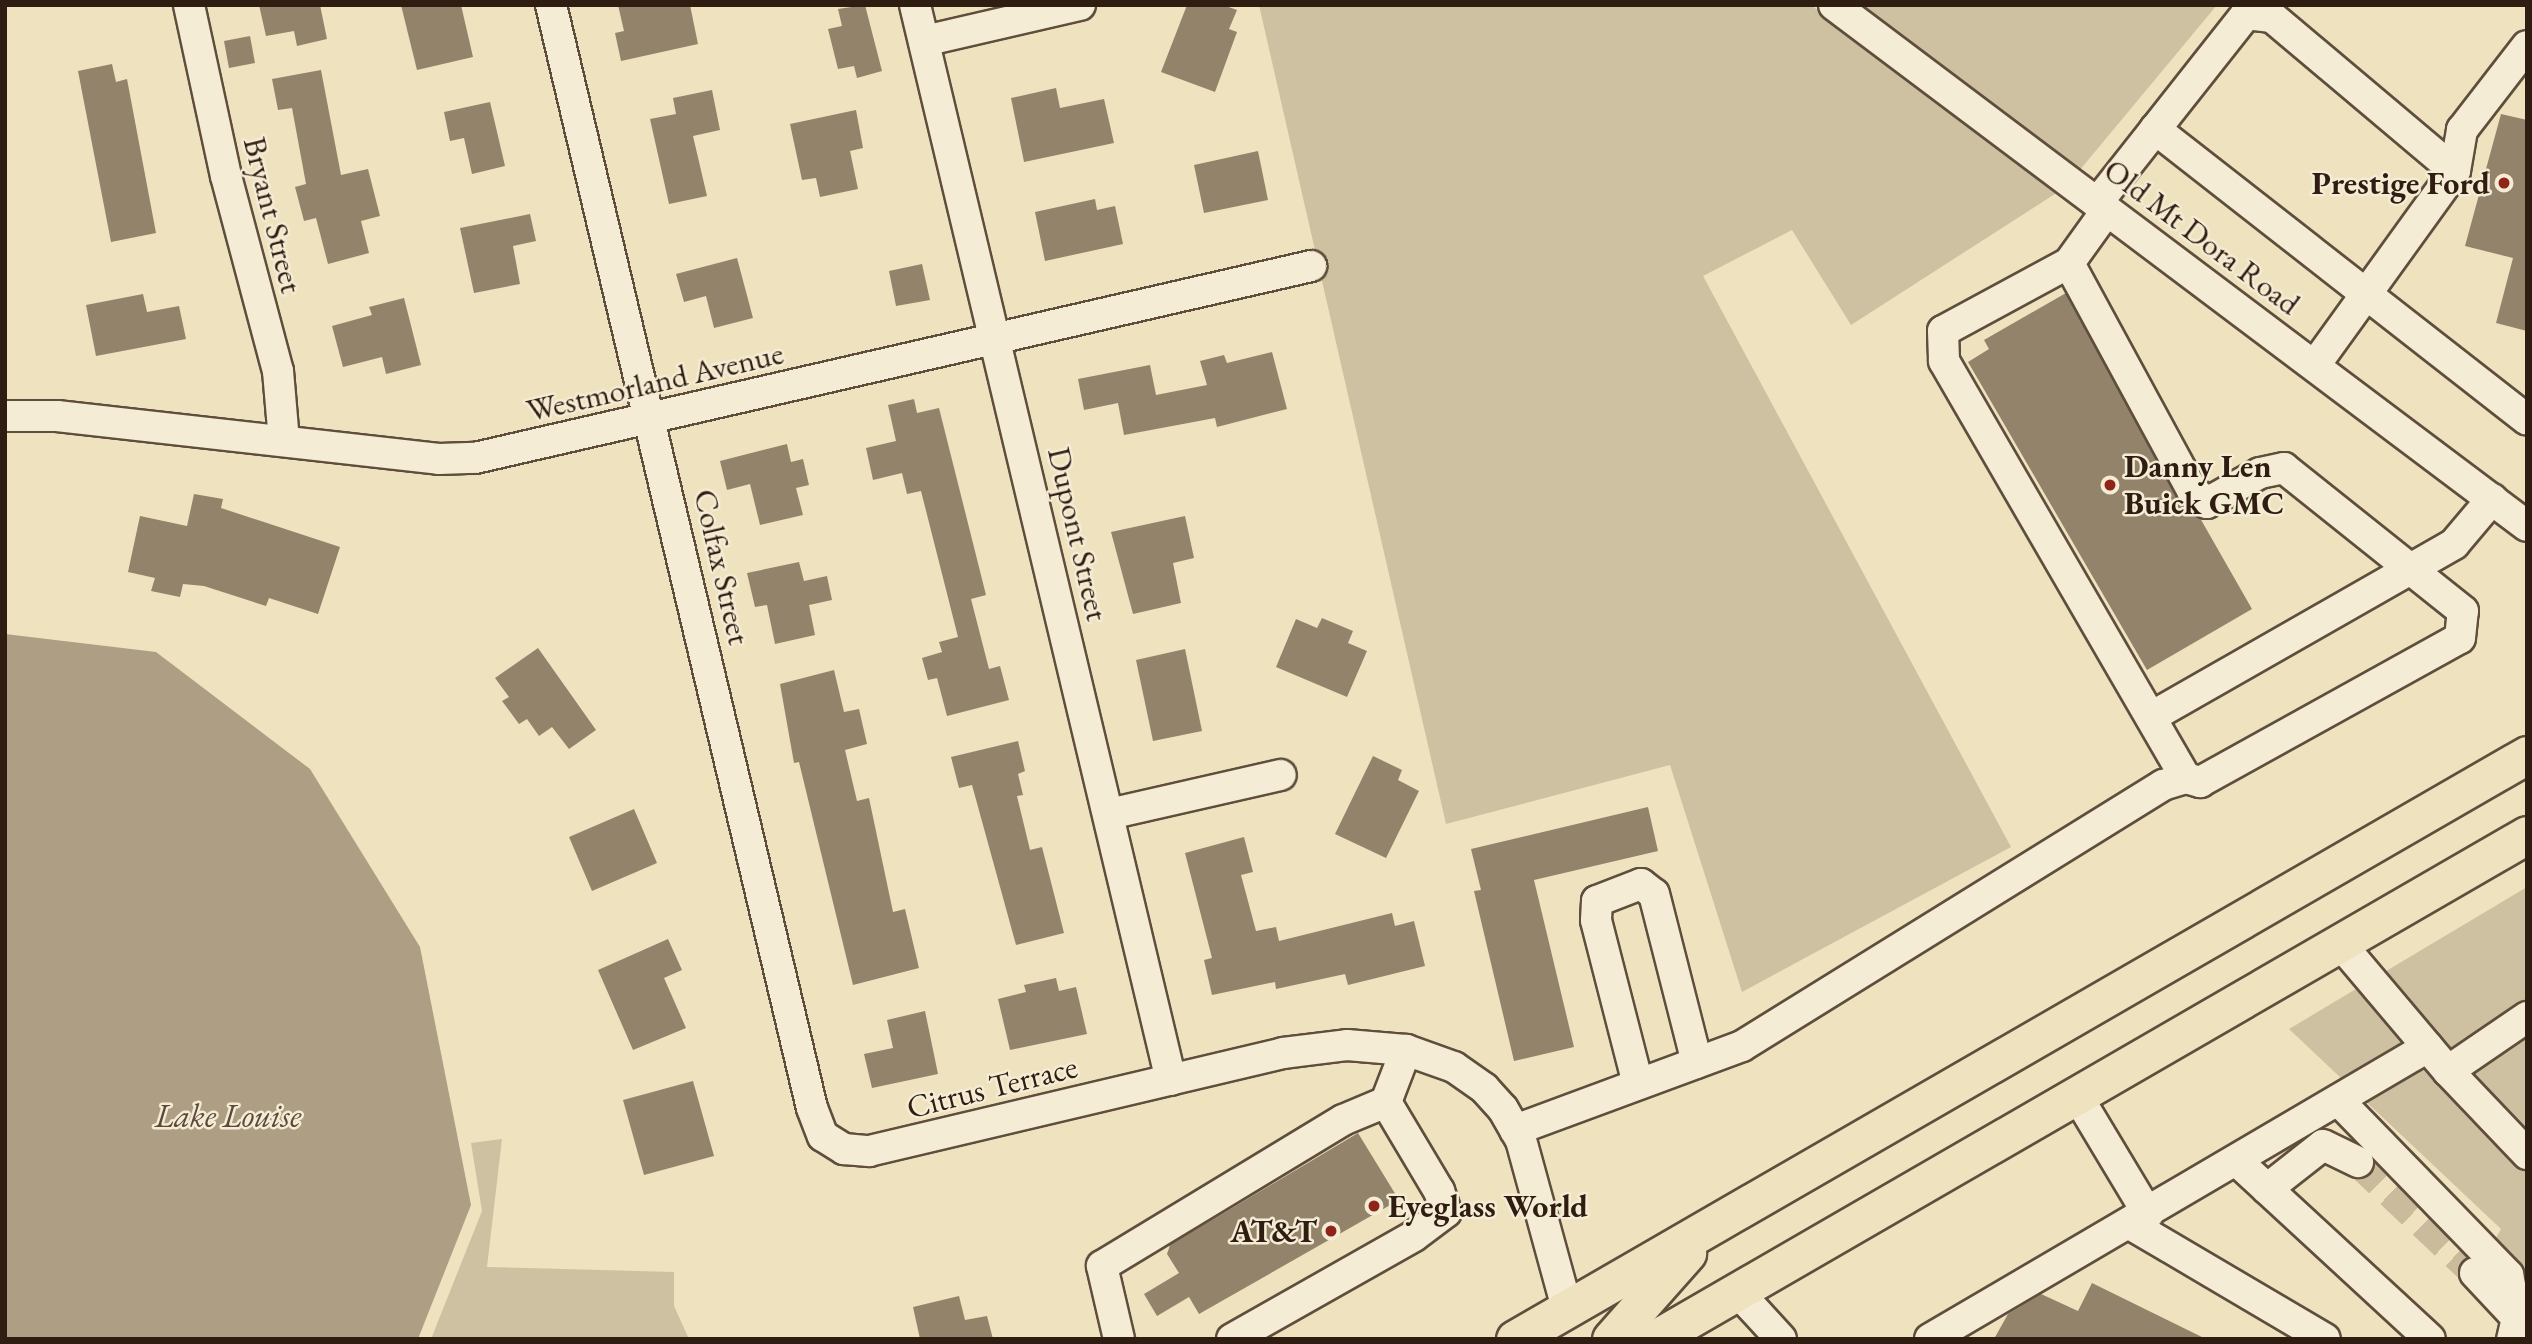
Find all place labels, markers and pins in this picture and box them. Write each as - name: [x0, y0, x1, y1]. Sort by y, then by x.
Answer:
- place label: Prestige Ford: [2312, 164, 2490, 202]
- marker: Prestige Ford: [2496, 175, 2512, 191]
- place label: Danny Len Buick GMC: [2124, 448, 2284, 523]
- marker: Danny Len Buick GMC: [2102, 477, 2118, 493]
- place label: Eyeglass World: [1388, 1187, 1588, 1225]
- marker: Eyeglass World: [1366, 1198, 1382, 1214]
- place label: AT&T: [1230, 1212, 1317, 1250]
- marker: AT&T: [1323, 1223, 1339, 1239]

